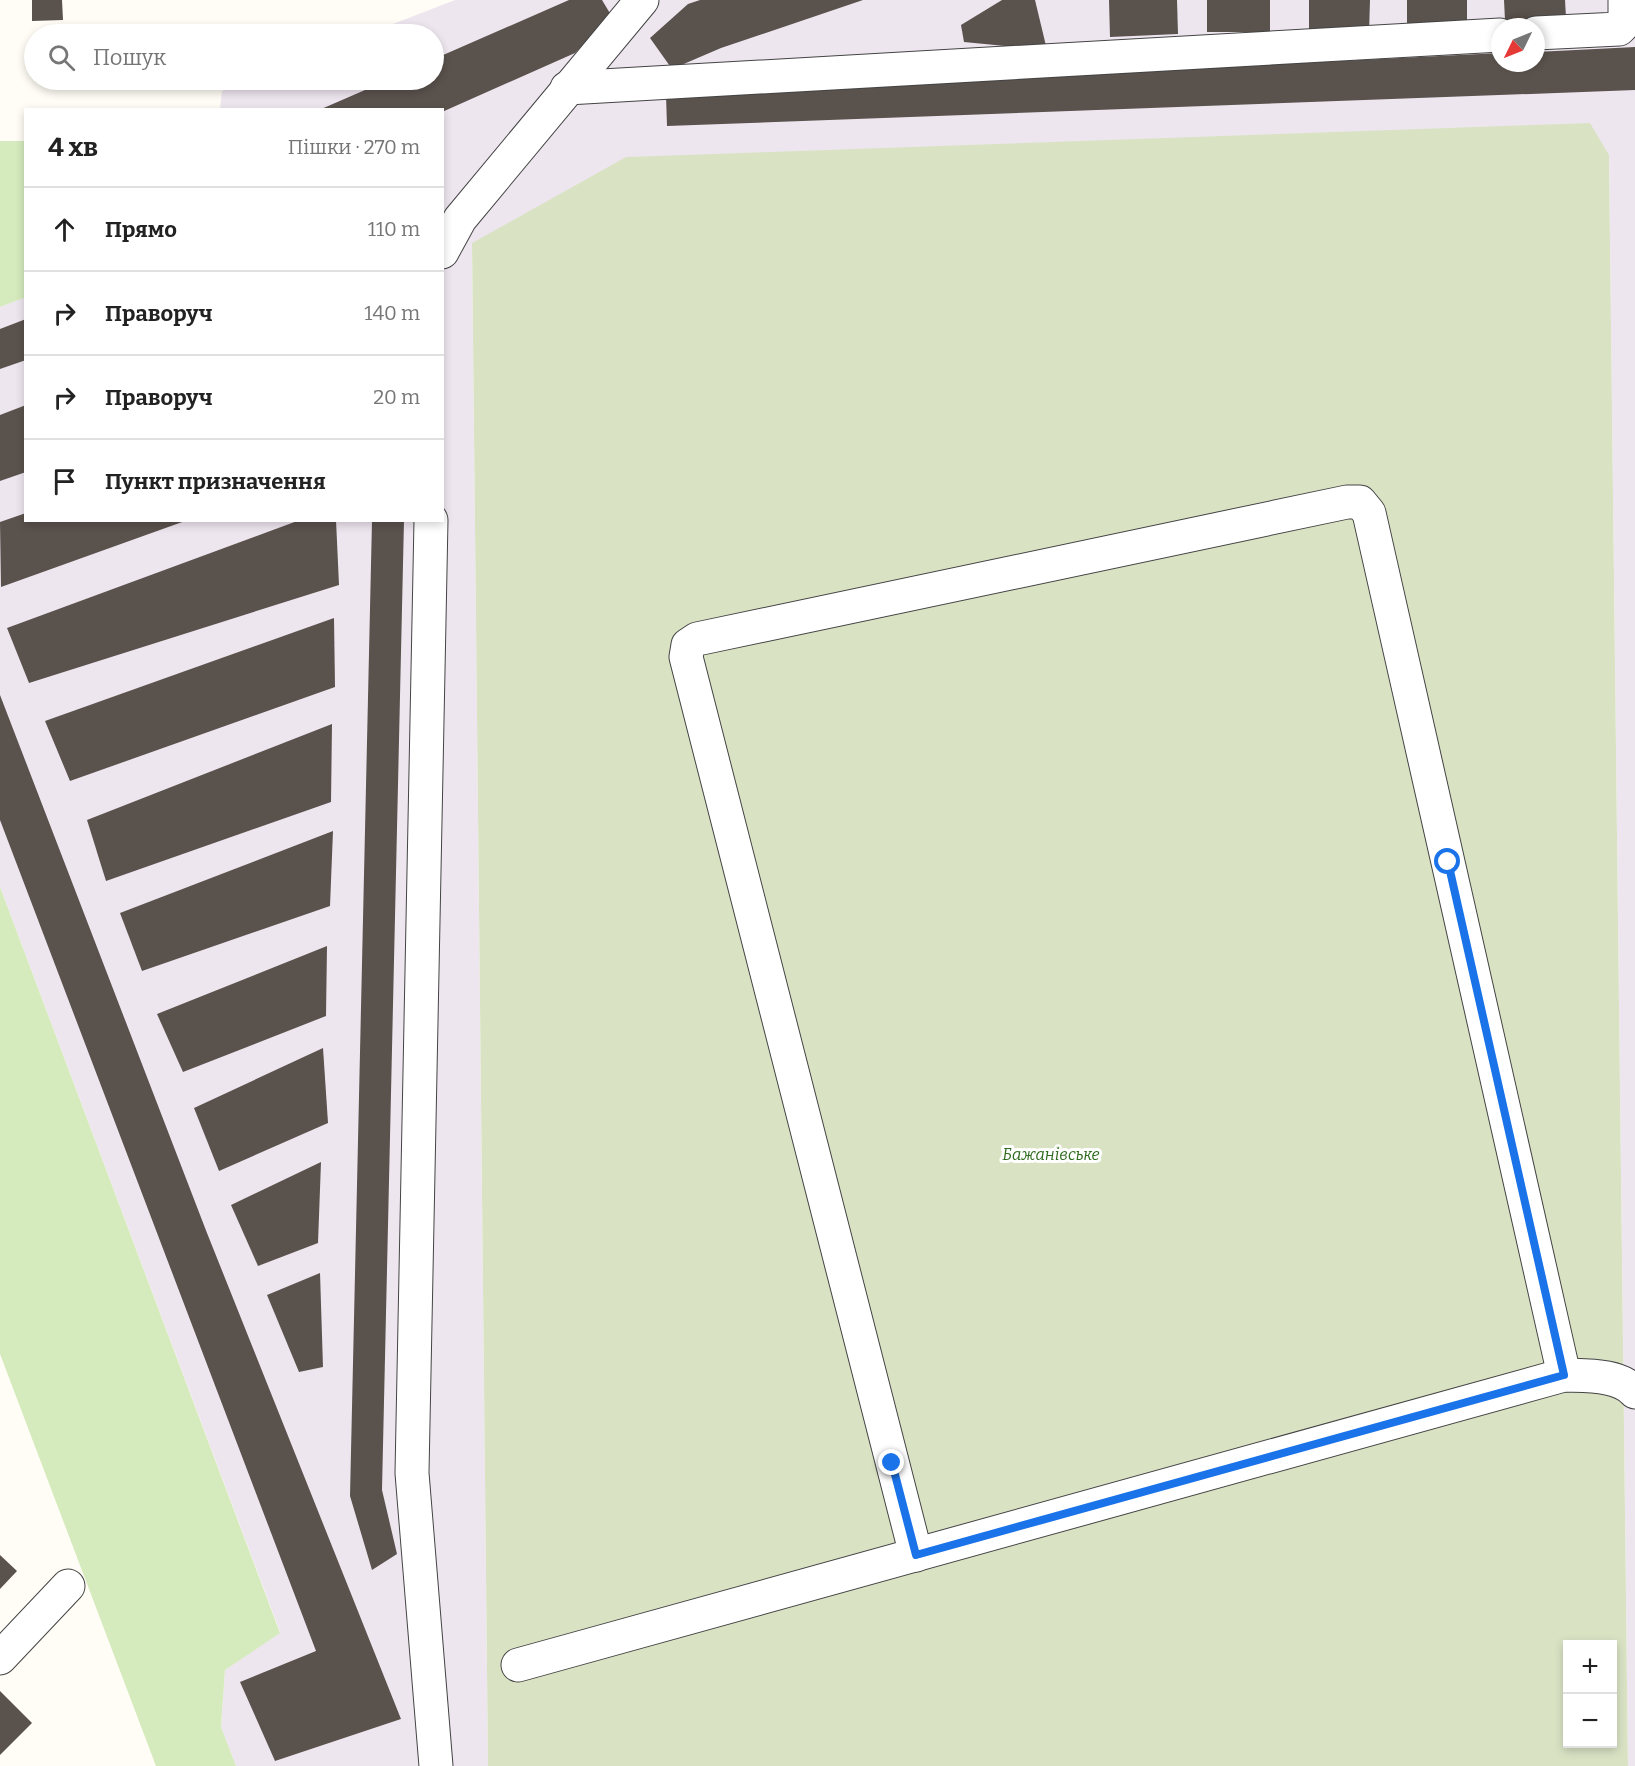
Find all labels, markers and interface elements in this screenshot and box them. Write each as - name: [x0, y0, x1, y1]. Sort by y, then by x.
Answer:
- north arrow: [1491, 18, 1545, 72]
- search box: [24, 24, 444, 90]
- icon: search: [45, 41, 78, 74]
- text: Пошук: [93, 44, 166, 71]
- text: 4 хв: [48, 132, 98, 163]
- text: Пішки · 270 m: [288, 135, 420, 159]
- icon: ahead: [48, 213, 81, 246]
- text: Прямо: [105, 216, 177, 243]
- text: 110 m: [368, 217, 420, 241]
- icon: right: [48, 297, 81, 330]
- text: Праворуч: [105, 300, 213, 327]
- text: 140 m: [364, 301, 420, 325]
- icon: right: [48, 381, 81, 414]
- text: Праворуч: [105, 384, 213, 411]
- text: 20 m: [373, 385, 420, 409]
- icon: arrive: [48, 465, 81, 498]
- text: Пункт призначення: [105, 468, 326, 495]
- route start: [1434, 848, 1460, 874]
- park label: Бажанівське: [1002, 1145, 1100, 1164]
- route end: [878, 1449, 904, 1475]
- map controls: [1563, 1640, 1617, 1748]
- button: +: [1563, 1640, 1617, 1694]
- button: −: [1563, 1694, 1617, 1748]

